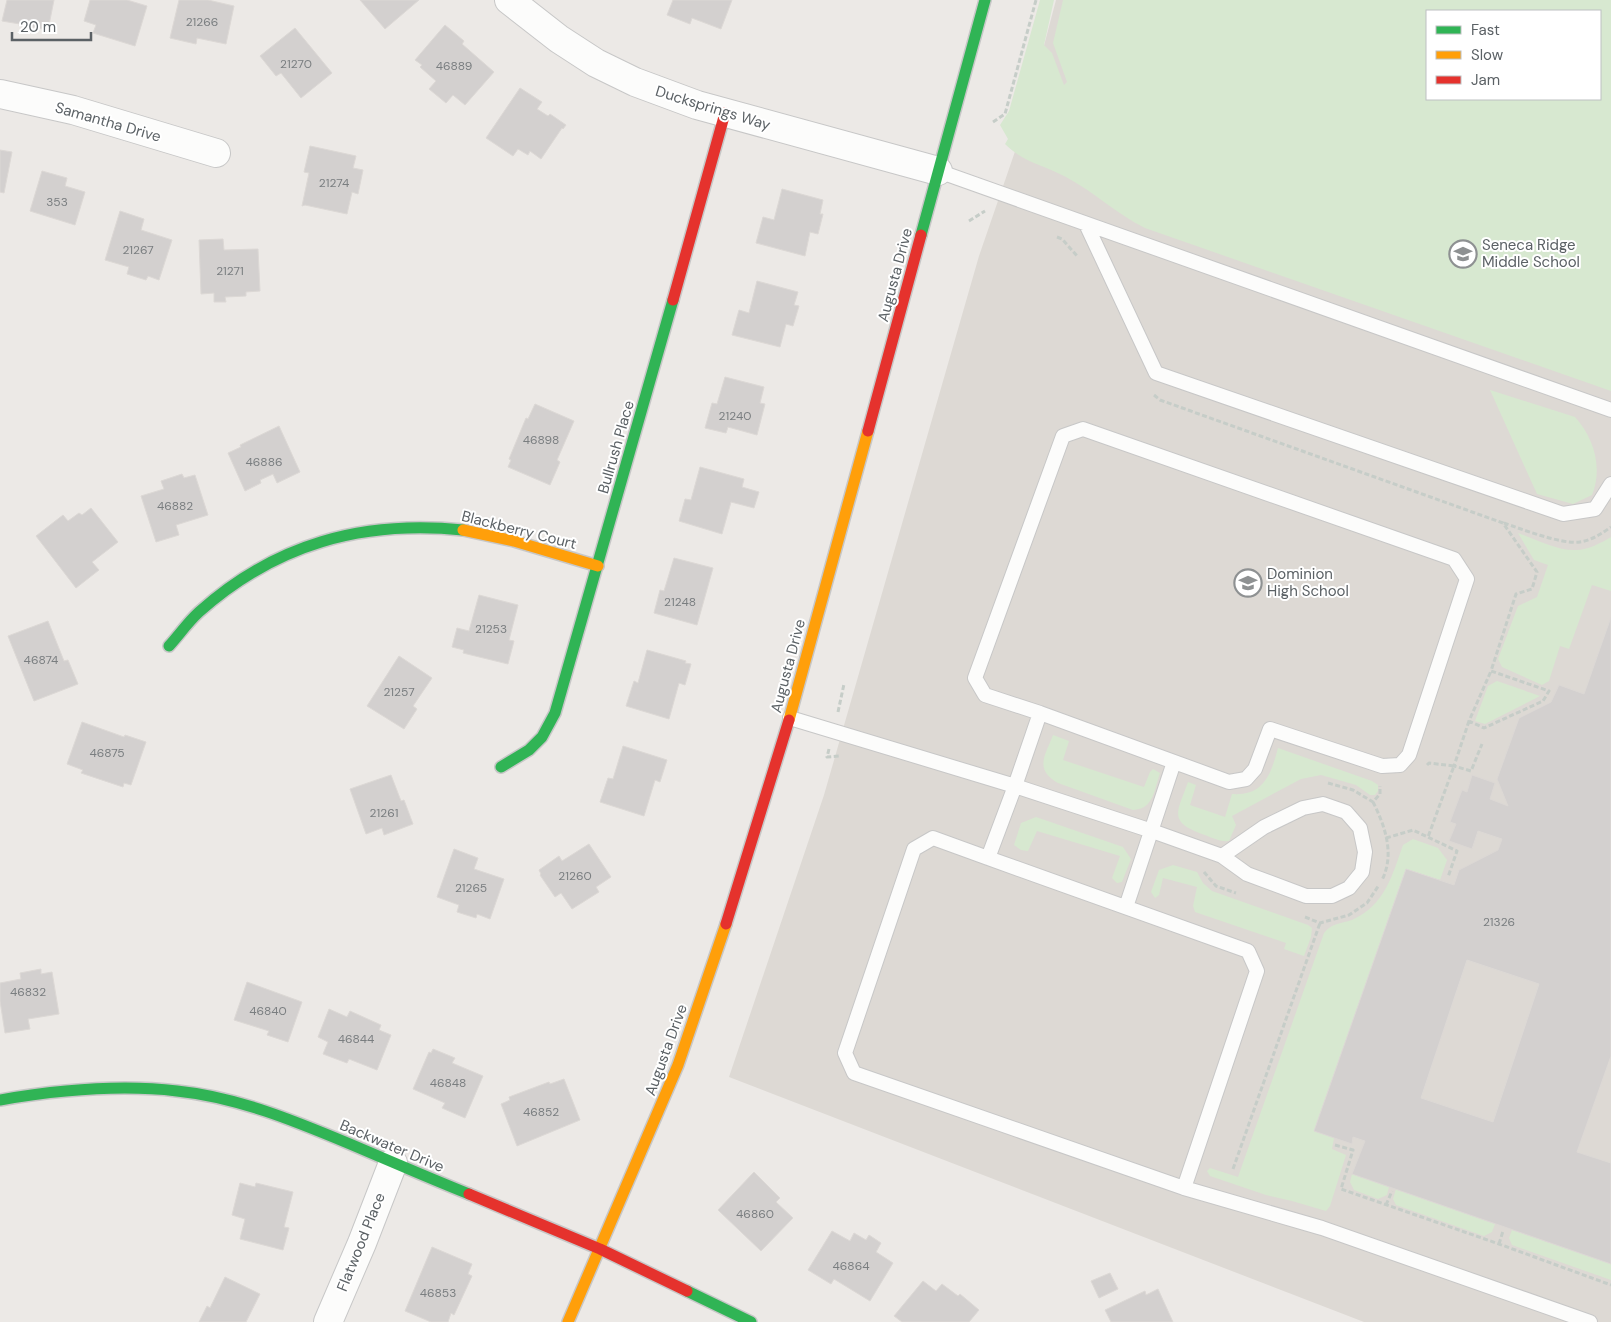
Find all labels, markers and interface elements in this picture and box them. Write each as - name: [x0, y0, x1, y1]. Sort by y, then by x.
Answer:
- scale bar: [12, 10, 91, 42]
- legend: [1426, 10, 1601, 100]
- house number: 21266: [186, 14, 218, 30]
- text: 20 m: [20, 17, 56, 37]
- text: Fast: [1471, 20, 1500, 40]
- text: Slow: [1471, 45, 1504, 65]
- house number: 21270: [280, 56, 312, 72]
- house number: 46889: [436, 58, 472, 74]
- text: Jam: [1471, 70, 1500, 90]
- street label: Ducksprings Way: [653, 81, 774, 135]
- street label: Samantha Drive: [53, 97, 163, 147]
- house number: 21274: [319, 175, 349, 191]
- house number: 353: [46, 194, 68, 210]
- street label: Augusta Drive: [873, 226, 917, 324]
- place label: Seneca Ridge Middle School: [1482, 235, 1580, 272]
- school or university icon: Seneca Ridge Middle School: [1448, 239, 1478, 269]
- house number: 21267: [122, 242, 154, 258]
- house number: 21271: [216, 263, 244, 279]
- street label: Bullrush Place: [593, 398, 639, 496]
- house number: 21240: [719, 408, 751, 424]
- house number: 46898: [523, 432, 559, 448]
- house number: 46886: [246, 454, 282, 470]
- house number: 46882: [157, 498, 193, 514]
- street label: Blackberry Court: [459, 506, 579, 554]
- place label: Dominion High School: [1267, 564, 1349, 601]
- school or university icon: Dominion High School: [1233, 568, 1263, 598]
- house number: 21248: [664, 594, 696, 610]
- street label: Augusta Drive: [766, 617, 810, 715]
- house number: 21253: [475, 621, 507, 637]
- house number: 46874: [24, 652, 58, 668]
- house number: 21257: [383, 684, 415, 700]
- house number: 46875: [89, 745, 125, 761]
- house number: 21261: [370, 805, 398, 821]
- house number: 21260: [558, 868, 592, 884]
- house number: 21265: [455, 880, 487, 896]
- house number: 21326: [1483, 914, 1515, 930]
- house number: 46832: [10, 984, 46, 1000]
- street label: Augusta Drive: [640, 1001, 692, 1099]
- house number: 46840: [249, 1003, 287, 1019]
- house number: 46844: [338, 1031, 374, 1047]
- house number: 46848: [430, 1075, 466, 1091]
- house number: 46852: [523, 1104, 559, 1120]
- street label: Backwater Drive: [337, 1115, 447, 1177]
- street label: Flatwood Place: [332, 1190, 390, 1294]
- house number: 46860: [736, 1206, 774, 1222]
- house number: 46864: [833, 1258, 869, 1274]
- house number: 46853: [420, 1285, 456, 1301]

